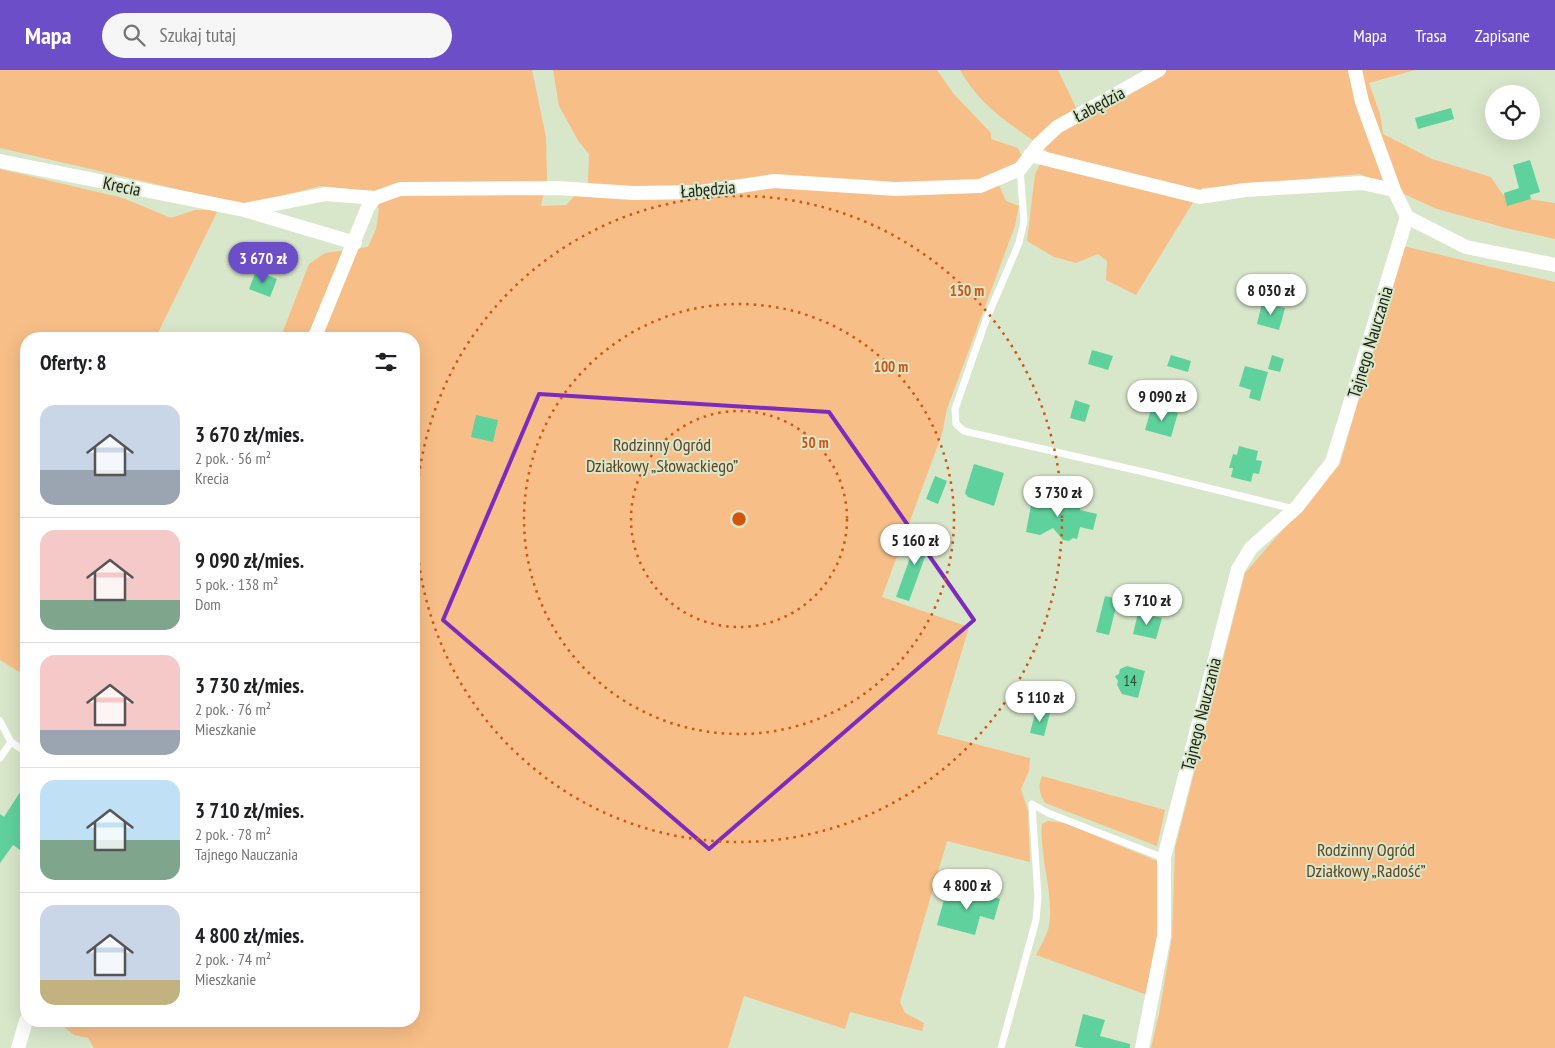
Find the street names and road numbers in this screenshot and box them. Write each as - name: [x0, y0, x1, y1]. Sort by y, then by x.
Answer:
- street label: Łabędzia: [1069, 81, 1129, 127]
- street label: Krecia: [101, 171, 143, 201]
- street label: Łabędzia: [680, 175, 736, 203]
- street label: Tajnego Nauczania: [1342, 283, 1398, 401]
- street label: Tajnego Nauczania: [1176, 655, 1226, 773]

